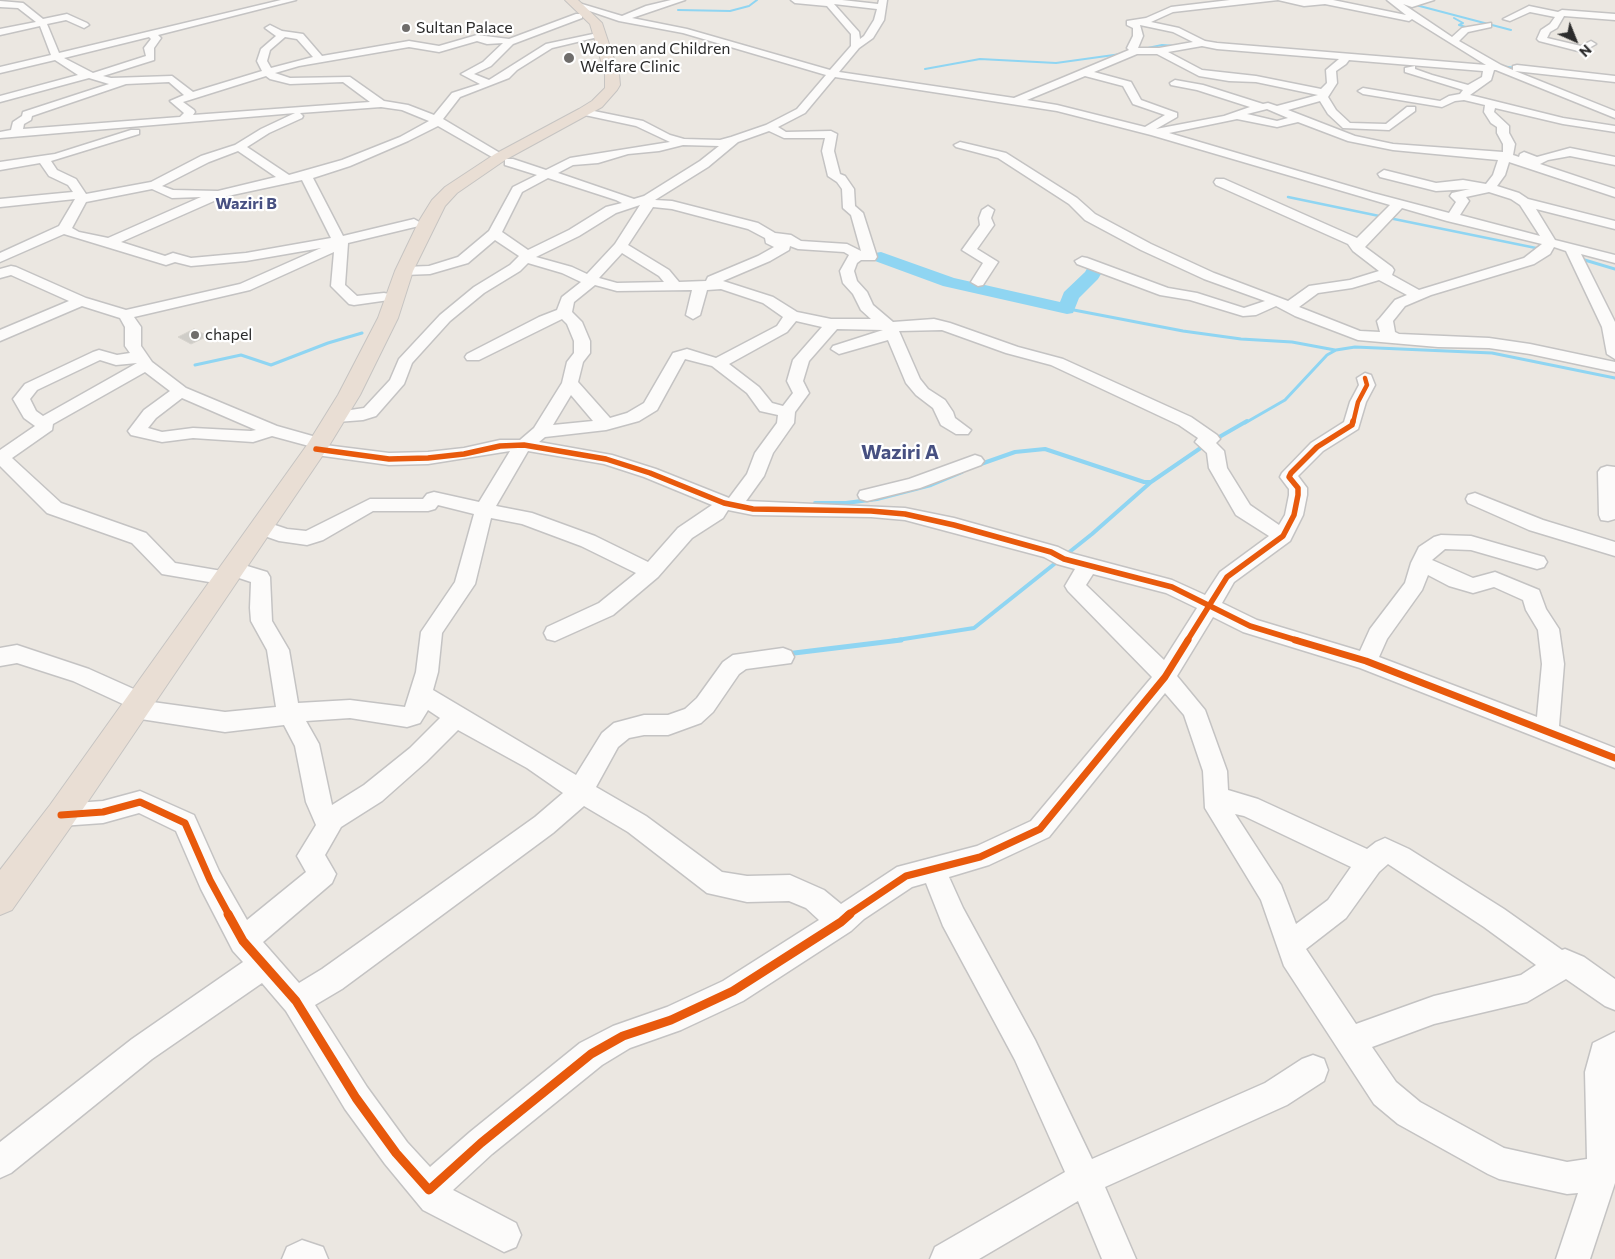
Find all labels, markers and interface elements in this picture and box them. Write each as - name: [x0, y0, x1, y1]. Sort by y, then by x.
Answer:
- north arrow: [1550, 15, 1600, 65]
- place label: Sultan Palace: [416, 18, 513, 38]
- marker: Sultan Palace: [400, 22, 412, 34]
- place label: Women and Children Welfare Clinic: [580, 39, 730, 77]
- text: N: [1576, 41, 1595, 61]
- marker: Women and Children Welfare Clinic: [562, 51, 576, 65]
- district label: Waziri B: [215, 194, 277, 214]
- place label: chapel: [205, 325, 252, 345]
- marker: chapel: [189, 329, 201, 341]
- district label: Waziri A: [861, 440, 939, 464]

